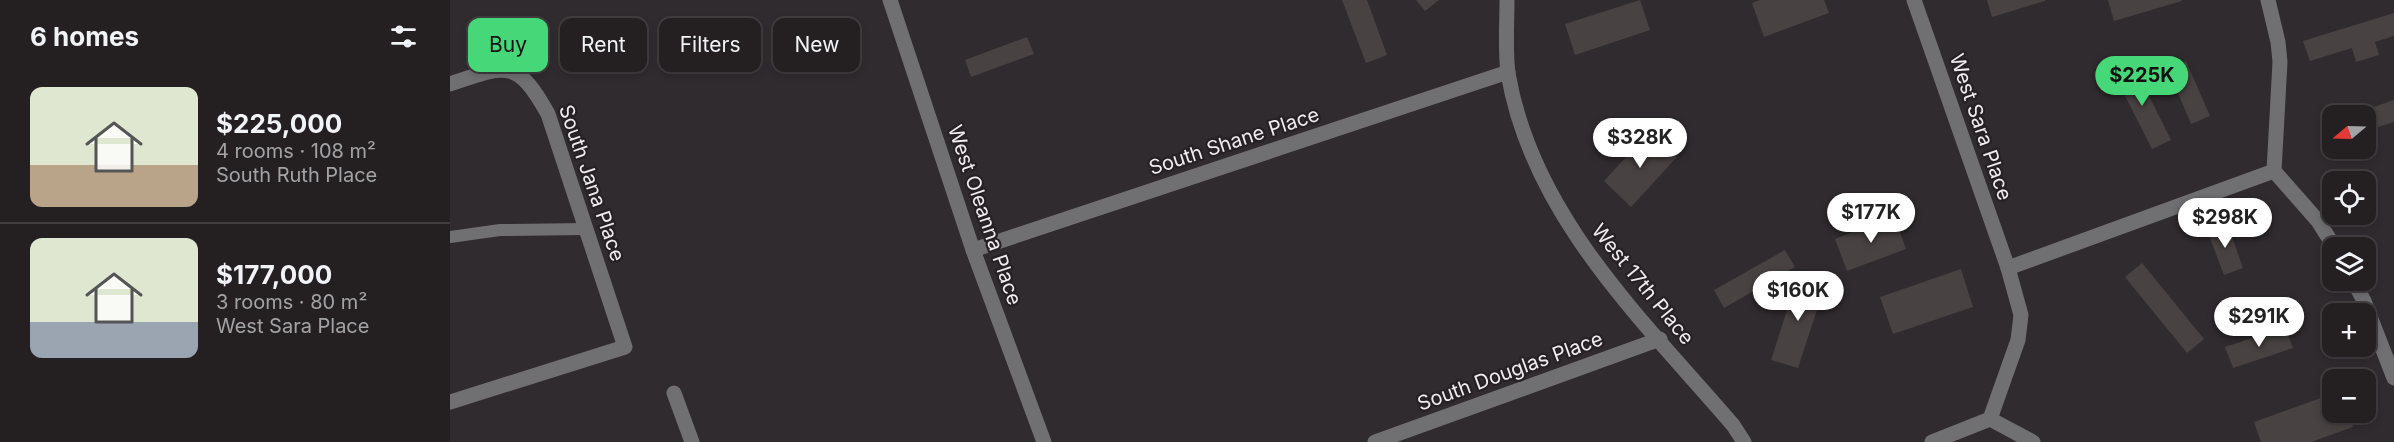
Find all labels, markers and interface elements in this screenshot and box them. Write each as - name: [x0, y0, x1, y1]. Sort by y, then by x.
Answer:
- chip: Buy: [468, 18, 548, 72]
- chip: Rent: [560, 18, 647, 72]
- chip: Filters: [659, 18, 761, 72]
- chip: New: [773, 18, 860, 72]
- icon: filters: [387, 20, 420, 53]
- text: 6 homes: [30, 21, 139, 52]
- street label: West Sara Place: [1945, 51, 2017, 203]
- pin: $225K: [2100, 56, 2184, 107]
- text: $225K: [2109, 63, 2175, 87]
- street label: South Jana Place: [554, 102, 630, 264]
- street label: South Shane Place: [1146, 102, 1322, 180]
- north arrow: [2322, 105, 2376, 159]
- map controls: [2322, 105, 2376, 423]
- text: $225,000: [216, 108, 342, 139]
- icon: home: [78, 111, 150, 183]
- pin: $328K: [1598, 118, 1682, 169]
- street label: West Oleanna Place: [943, 122, 1027, 308]
- text: $328K: [1607, 125, 1673, 149]
- text: 4 rooms · 108 m²: [216, 139, 376, 163]
- text: South Ruth Place: [216, 163, 377, 187]
- button: locate: [2322, 171, 2376, 225]
- pin: $177K: [1829, 193, 1913, 244]
- pin: $298K: [2183, 198, 2267, 249]
- text: $177K: [1841, 200, 1901, 224]
- text: $298K: [2192, 205, 2258, 229]
- street label: West 17th Place: [1587, 219, 1699, 349]
- button: layers: [2322, 237, 2376, 291]
- text: $177,000: [216, 259, 332, 290]
- icon: home: [78, 262, 150, 334]
- pin: $160K: [1756, 271, 1840, 322]
- text: $160K: [1767, 278, 1829, 302]
- text: 3 rooms · 80 m²: [216, 290, 367, 314]
- pin: $291K: [2217, 297, 2301, 348]
- button: +: [2322, 303, 2376, 357]
- text: $291K: [2228, 304, 2290, 328]
- text: West Sara Place: [216, 314, 369, 338]
- street label: South Douglas Place: [1414, 326, 1606, 416]
- button: −: [2322, 369, 2376, 423]

